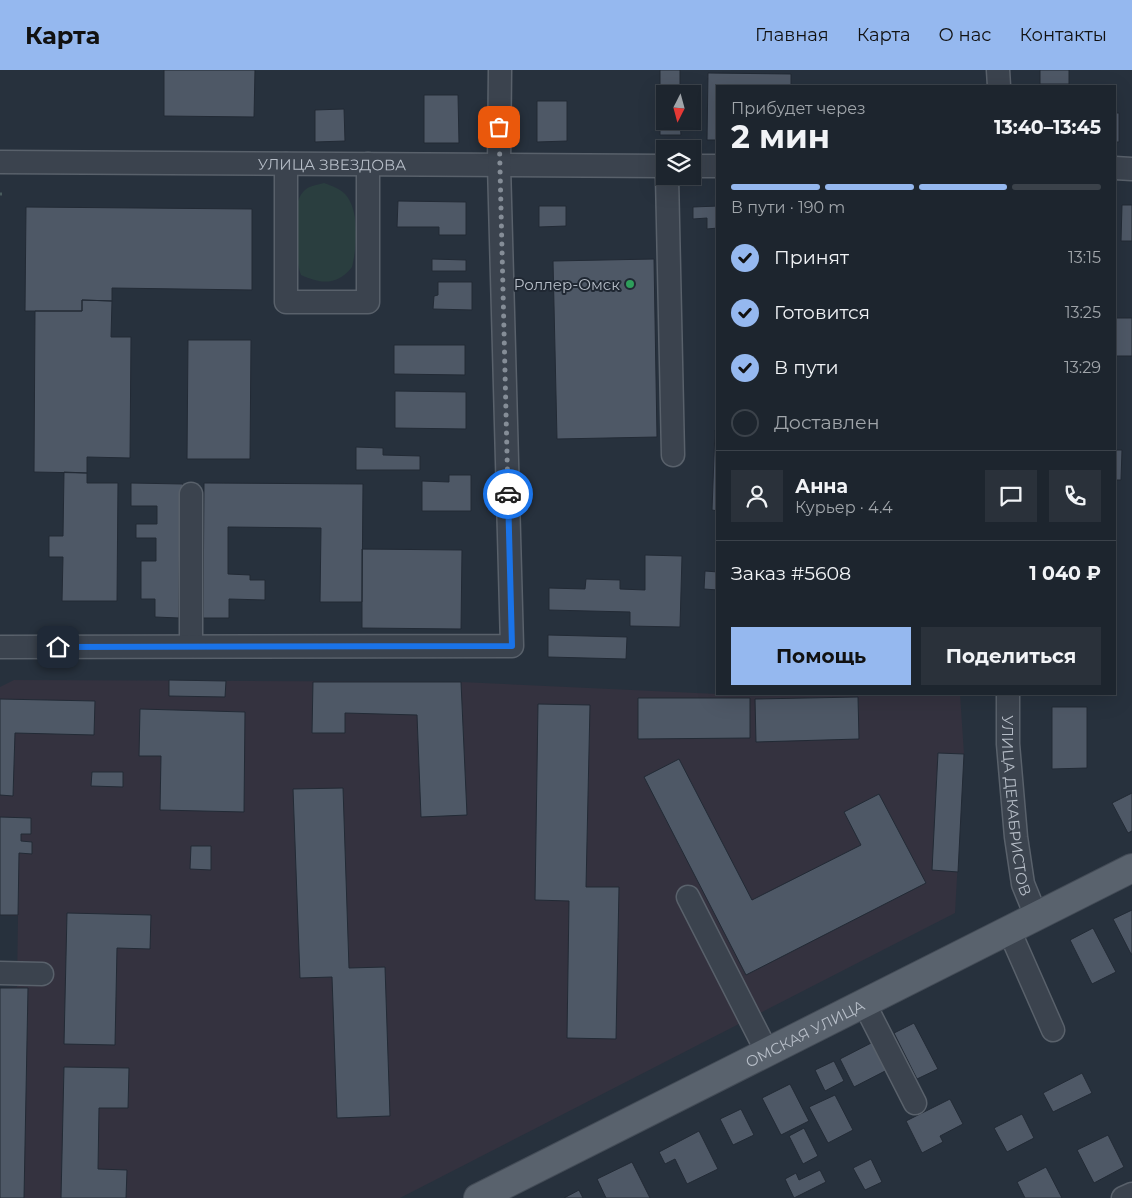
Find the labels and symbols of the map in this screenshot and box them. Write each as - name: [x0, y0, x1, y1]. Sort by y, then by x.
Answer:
- north arrow: [656, 85, 701, 130]
- pin: [478, 106, 520, 148]
- street label: УЛИЦА ЗВЕЗДОВА: [258, 154, 406, 174]
- place label: Роллер-Омск: [514, 275, 620, 294]
- marker: Роллер-Омск: [624, 278, 636, 290]
- courier: [483, 469, 533, 519]
- pin: [37, 626, 79, 668]
- street label: УЛИЦА ДЕКАБРИСТОВ: [999, 715, 1036, 899]
- street label: ОМСКАЯ УЛИЦА: [742, 995, 868, 1071]

